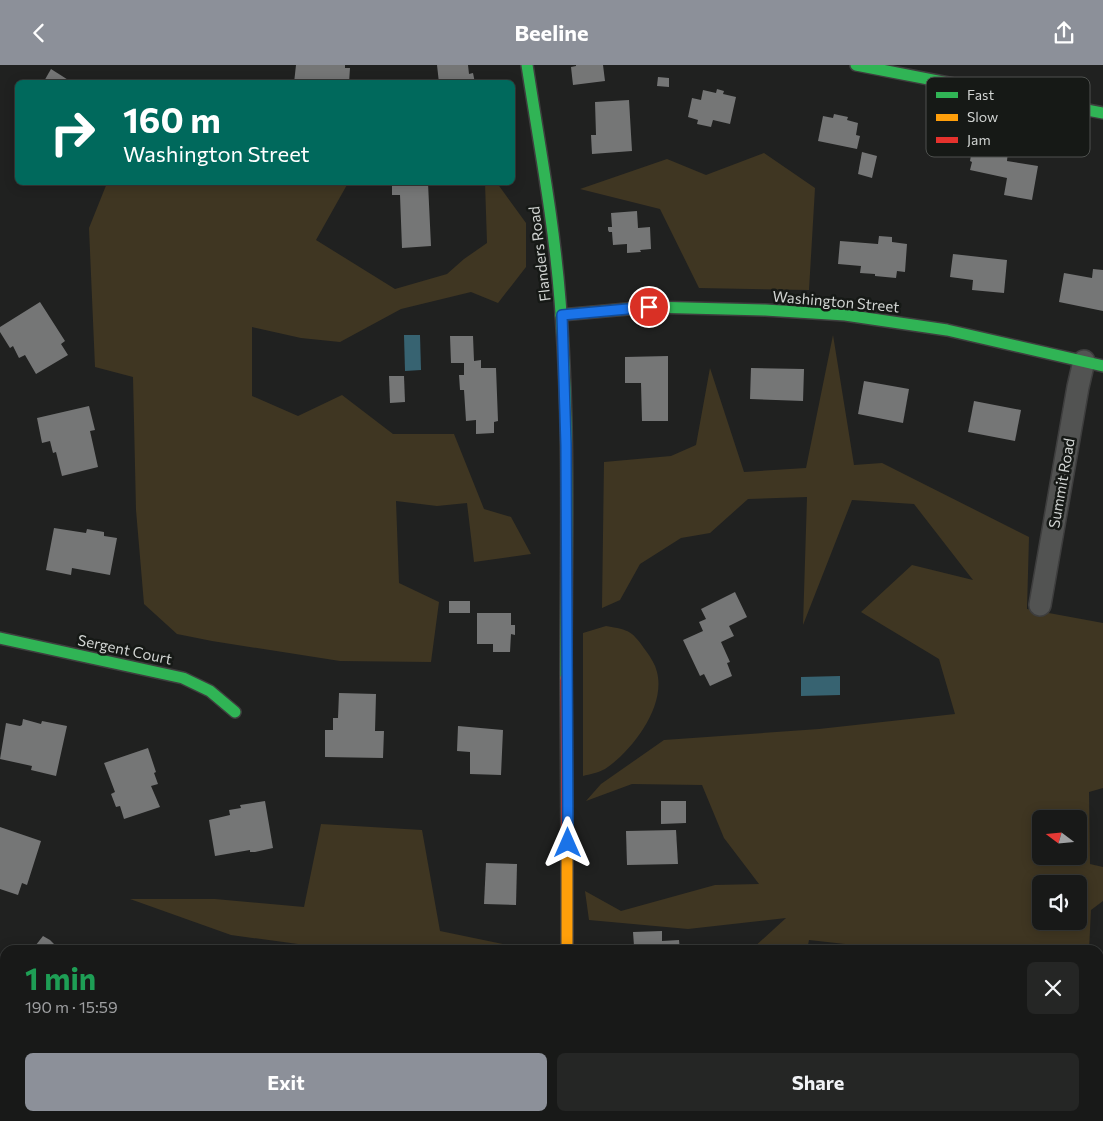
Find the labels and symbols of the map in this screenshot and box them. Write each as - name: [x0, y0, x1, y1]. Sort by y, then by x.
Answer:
- legend: [926, 77, 1090, 157]
- text: Fast: [967, 86, 994, 103]
- text: Slow: [967, 108, 998, 125]
- text: Jam: [967, 131, 991, 148]
- street label: Flanders Road: [524, 205, 554, 303]
- pin: [628, 286, 670, 328]
- street label: Washington Street: [772, 286, 900, 316]
- street label: Summit Road: [1044, 436, 1078, 530]
- street label: Sergent Court: [76, 630, 174, 668]
- north arrow: [1032, 810, 1088, 865]
- position arrow: [541, 816, 593, 868]

